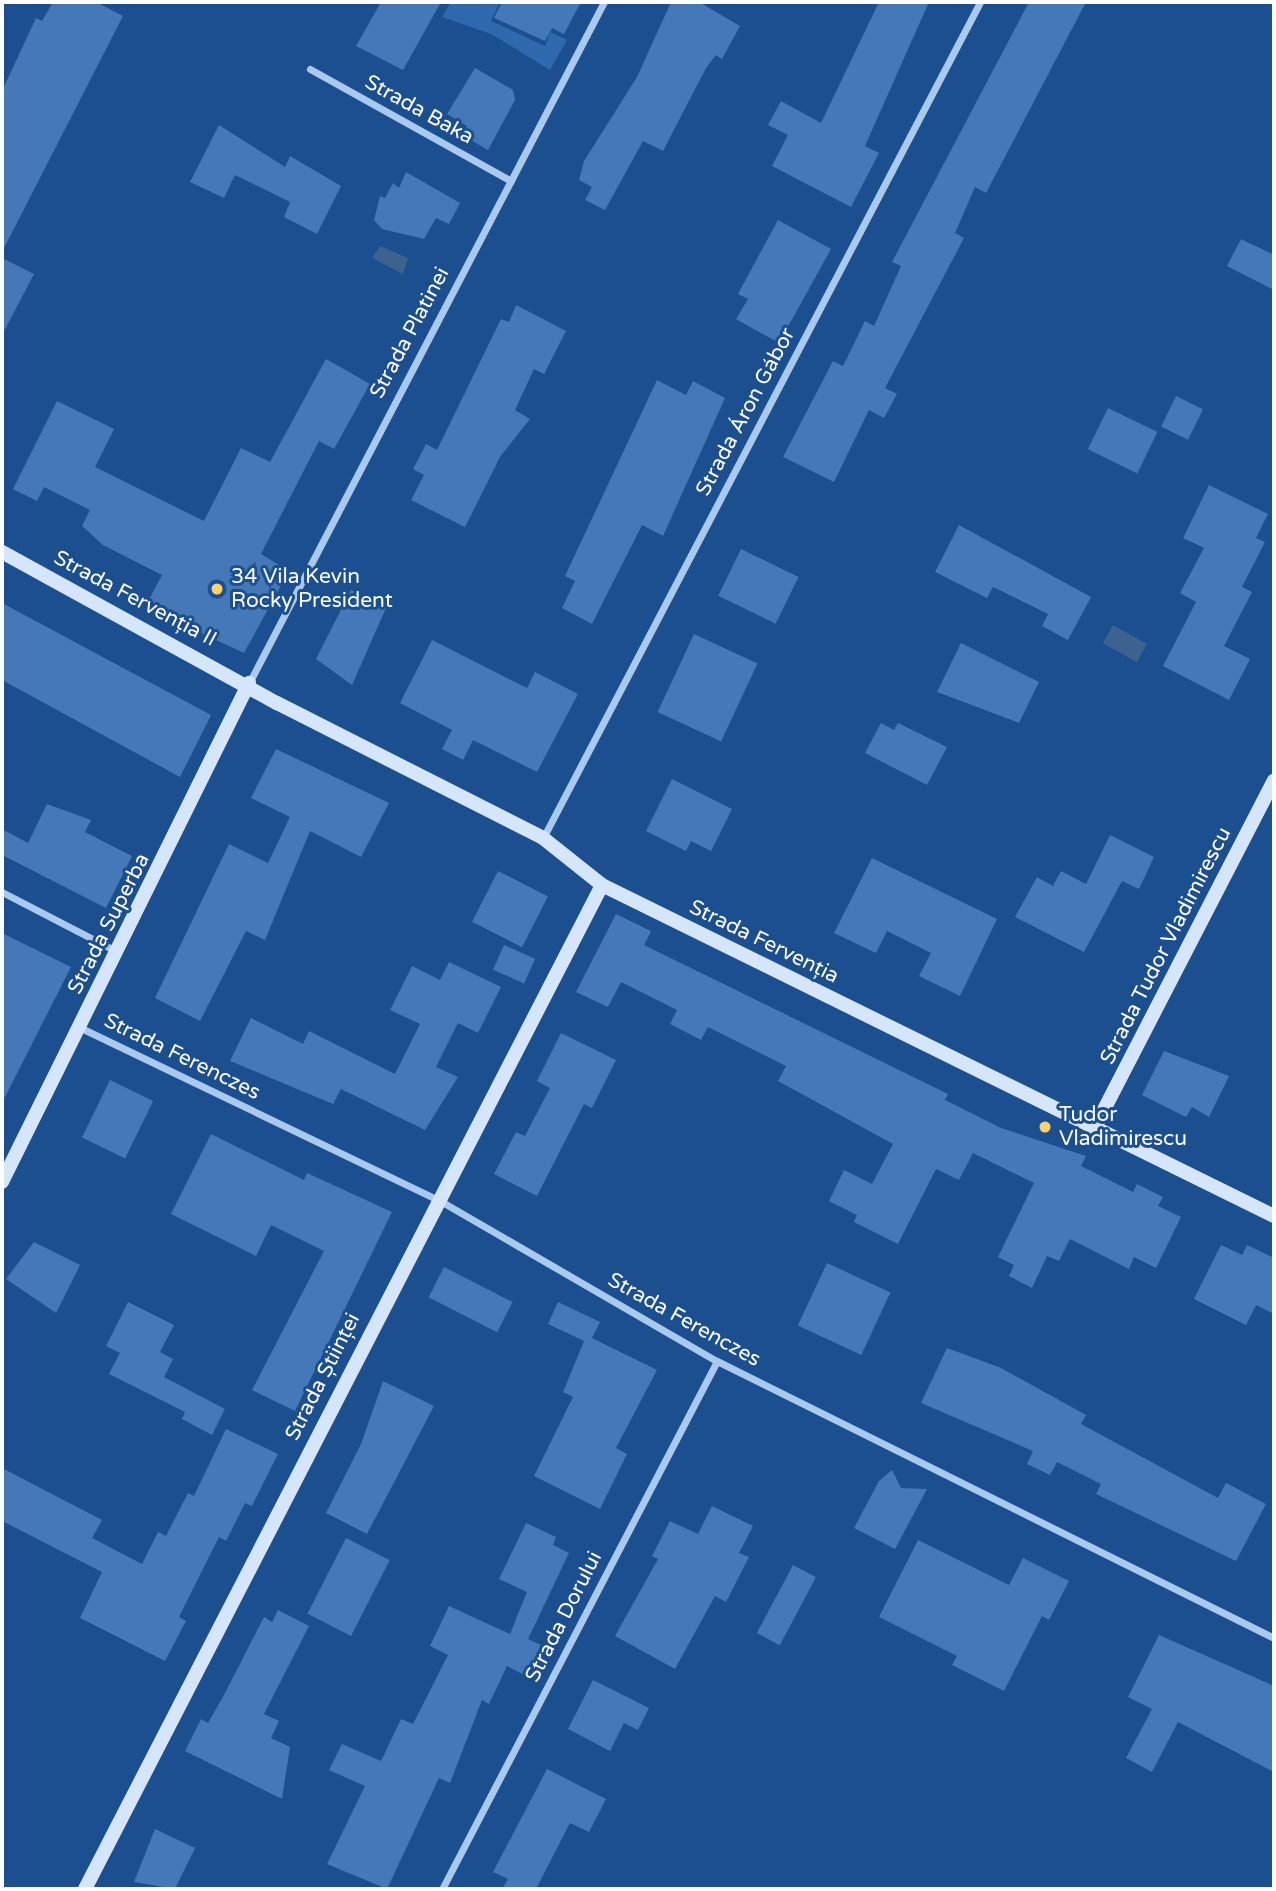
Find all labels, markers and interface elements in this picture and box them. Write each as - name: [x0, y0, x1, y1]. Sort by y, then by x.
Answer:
- street label: Strada Baka: [360, 70, 478, 150]
- street label: Strada Platinei: [365, 263, 455, 403]
- street label: Strada Áron Gábor: [691, 324, 801, 500]
- street label: Strada Fervenția II: [49, 545, 221, 653]
- place label: 34 Vila Kevin Rocky President: [231, 564, 393, 614]
- marker: 34 Vila Kevin Rocky President: [209, 581, 225, 597]
- street label: Strada Tudor Vladimirescu: [1095, 823, 1237, 1069]
- street label: Strada Superba: [63, 849, 155, 999]
- street label: Strada Fervenția: [685, 895, 843, 989]
- street label: Strada Ferenczes: [100, 1008, 264, 1106]
- place label: Tudor Vladimirescu: [1059, 1102, 1187, 1152]
- marker: Tudor Vladimirescu: [1037, 1119, 1053, 1135]
- street label: Strada Ferenczes: [603, 1268, 765, 1372]
- street label: Strada Științei: [280, 1309, 366, 1445]
- street label: Strada Dorului: [520, 1548, 608, 1686]

